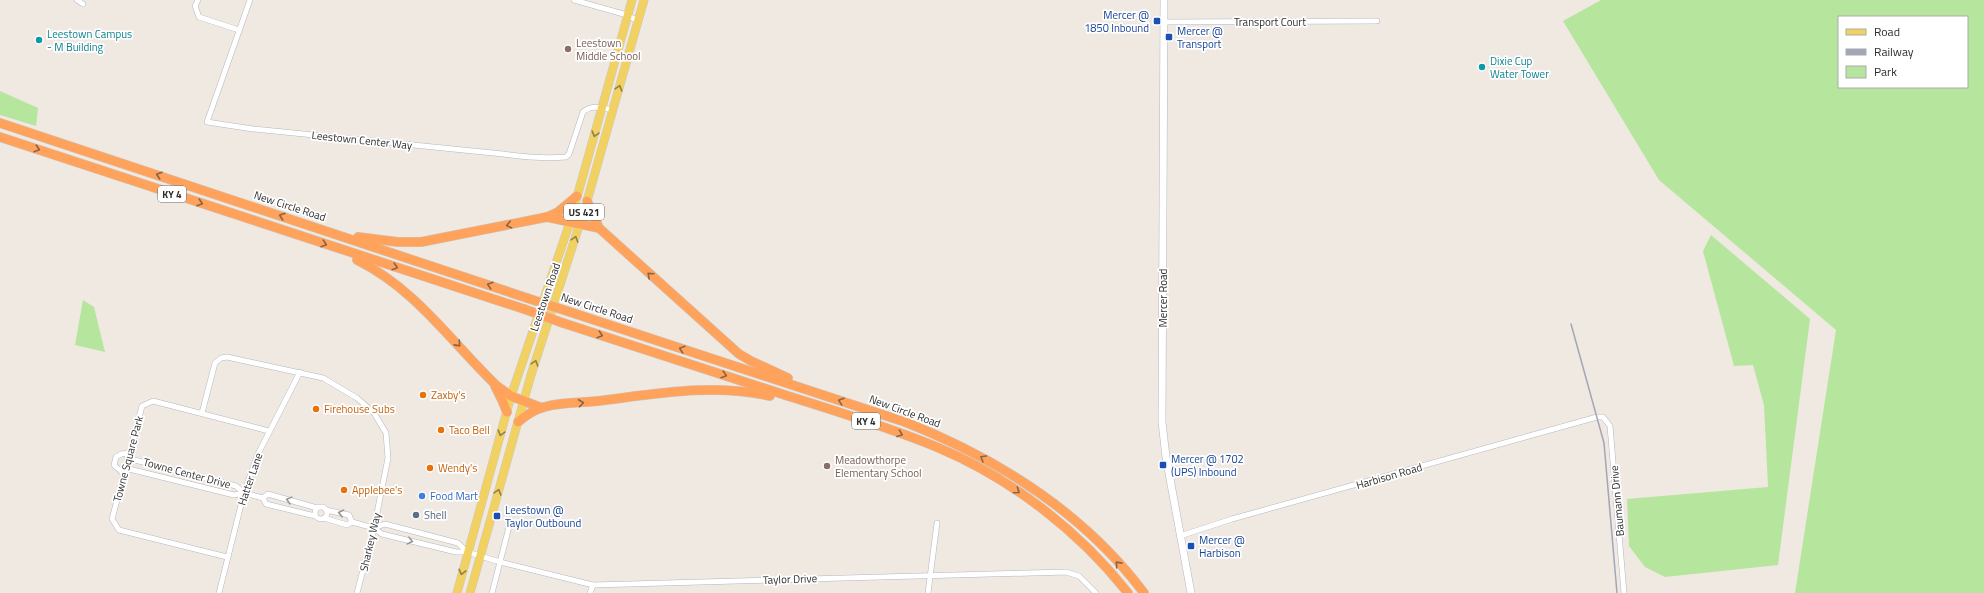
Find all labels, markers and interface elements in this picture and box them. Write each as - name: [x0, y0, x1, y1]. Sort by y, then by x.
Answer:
- place label: Mercer @ 1850 Inbound: [1084, 7, 1149, 36]
- street label: Transport Court: [1234, 14, 1306, 30]
- marker: Mercer @ 1850 Inbound: [1152, 16, 1162, 26]
- legend: [1838, 16, 1968, 88]
- text: Road: [1874, 22, 1900, 41]
- place label: Mercer @ Transport: [1177, 23, 1223, 52]
- place label: Leestown Campus - M Building: [47, 26, 132, 55]
- marker: Mercer @ Transport: [1164, 32, 1174, 42]
- marker: Leestown Campus - M Building: [34, 35, 44, 45]
- place label: Leestown Middle School: [576, 35, 641, 64]
- text: Railway: [1874, 42, 1914, 61]
- marker: Leestown Middle School: [563, 44, 573, 54]
- place label: Dixie Cup Water Tower: [1490, 53, 1549, 82]
- marker: Dixie Cup Water Tower: [1477, 62, 1487, 72]
- text: Park: [1874, 62, 1897, 81]
- one-way arrow: [614, 84, 623, 91]
- street label: Leestown Center Way: [311, 127, 414, 153]
- one-way arrow: [591, 130, 600, 137]
- one-way arrow: [33, 145, 40, 153]
- one-way arrow: [155, 172, 162, 180]
- road number: KY 4: [158, 186, 186, 202]
- street label: New Circle Road: [252, 187, 328, 225]
- one-way arrow: [197, 199, 204, 207]
- road number: US 421: [564, 204, 604, 220]
- one-way arrow: [279, 212, 286, 221]
- one-way arrow: [505, 221, 512, 229]
- one-way arrow: [570, 236, 579, 243]
- one-way arrow: [320, 239, 327, 248]
- street label: Leestown Road: [526, 260, 564, 333]
- one-way arrow: [391, 263, 398, 271]
- street label: Mercer Road: [1155, 268, 1171, 327]
- one-way arrow: [648, 272, 655, 279]
- one-way arrow: [487, 282, 494, 290]
- street label: New Circle Road: [559, 289, 635, 327]
- one-way arrow: [597, 330, 604, 339]
- one-way arrow: [453, 339, 460, 346]
- one-way arrow: [679, 345, 686, 354]
- one-way arrow: [530, 360, 539, 367]
- one-way arrow: [720, 370, 727, 379]
- place label: Zaxby's: [431, 387, 466, 403]
- marker: Zaxby's: [418, 390, 428, 400]
- street label: New Circle Road: [867, 391, 943, 431]
- one-way arrow: [838, 397, 845, 406]
- one-way arrow: [577, 399, 584, 408]
- place label: Firehouse Subs: [324, 401, 395, 417]
- marker: Firehouse Subs: [311, 404, 321, 414]
- street label: Towne Square Park: [109, 413, 147, 504]
- road number: KY 4: [852, 413, 880, 429]
- place label: Taco Bell: [449, 422, 490, 438]
- marker: Taco Bell: [436, 425, 446, 435]
- one-way arrow: [897, 429, 904, 437]
- one-way arrow: [497, 430, 506, 437]
- street label: Hatter Lane: [234, 450, 267, 507]
- place label: Mercer @ 1702 (UPS) Inbound: [1171, 451, 1244, 480]
- place label: Meadowthorpe Elementary School: [835, 452, 922, 481]
- street label: Towne Center Drive: [142, 454, 233, 492]
- one-way arrow: [980, 456, 987, 463]
- street label: Harbison Road: [1354, 459, 1424, 493]
- place label: Wendy's: [438, 460, 477, 476]
- marker: Mercer @ 1702 (UPS) Inbound: [1158, 460, 1168, 470]
- marker: Meadowthorpe Elementary School: [822, 461, 832, 471]
- marker: Wendy's: [425, 463, 435, 473]
- street label: Baumann Drive: [1606, 464, 1628, 537]
- place label: Applebee's: [352, 482, 402, 498]
- marker: Applebee's: [339, 485, 349, 495]
- one-way arrow: [1012, 486, 1019, 493]
- place label: Food Mart: [430, 488, 478, 504]
- one-way arrow: [493, 488, 502, 495]
- marker: Food Mart: [417, 491, 427, 501]
- one-way arrow: [286, 496, 293, 505]
- place label: Leestown @ Taylor Outbound: [505, 502, 581, 531]
- place label: Shell: [424, 507, 447, 523]
- one-way arrow: [338, 510, 344, 518]
- street label: Sharkey Way: [355, 510, 385, 573]
- marker: Shell: [411, 510, 421, 520]
- marker: Leestown @ Taylor Outbound: [492, 511, 502, 521]
- place label: Mercer @ Harbison: [1199, 532, 1245, 561]
- one-way arrow: [407, 537, 413, 545]
- marker: Mercer @ Harbison: [1186, 541, 1196, 551]
- one-way arrow: [1116, 561, 1123, 568]
- one-way arrow: [458, 568, 467, 575]
- street label: Taylor Drive: [763, 570, 818, 588]

